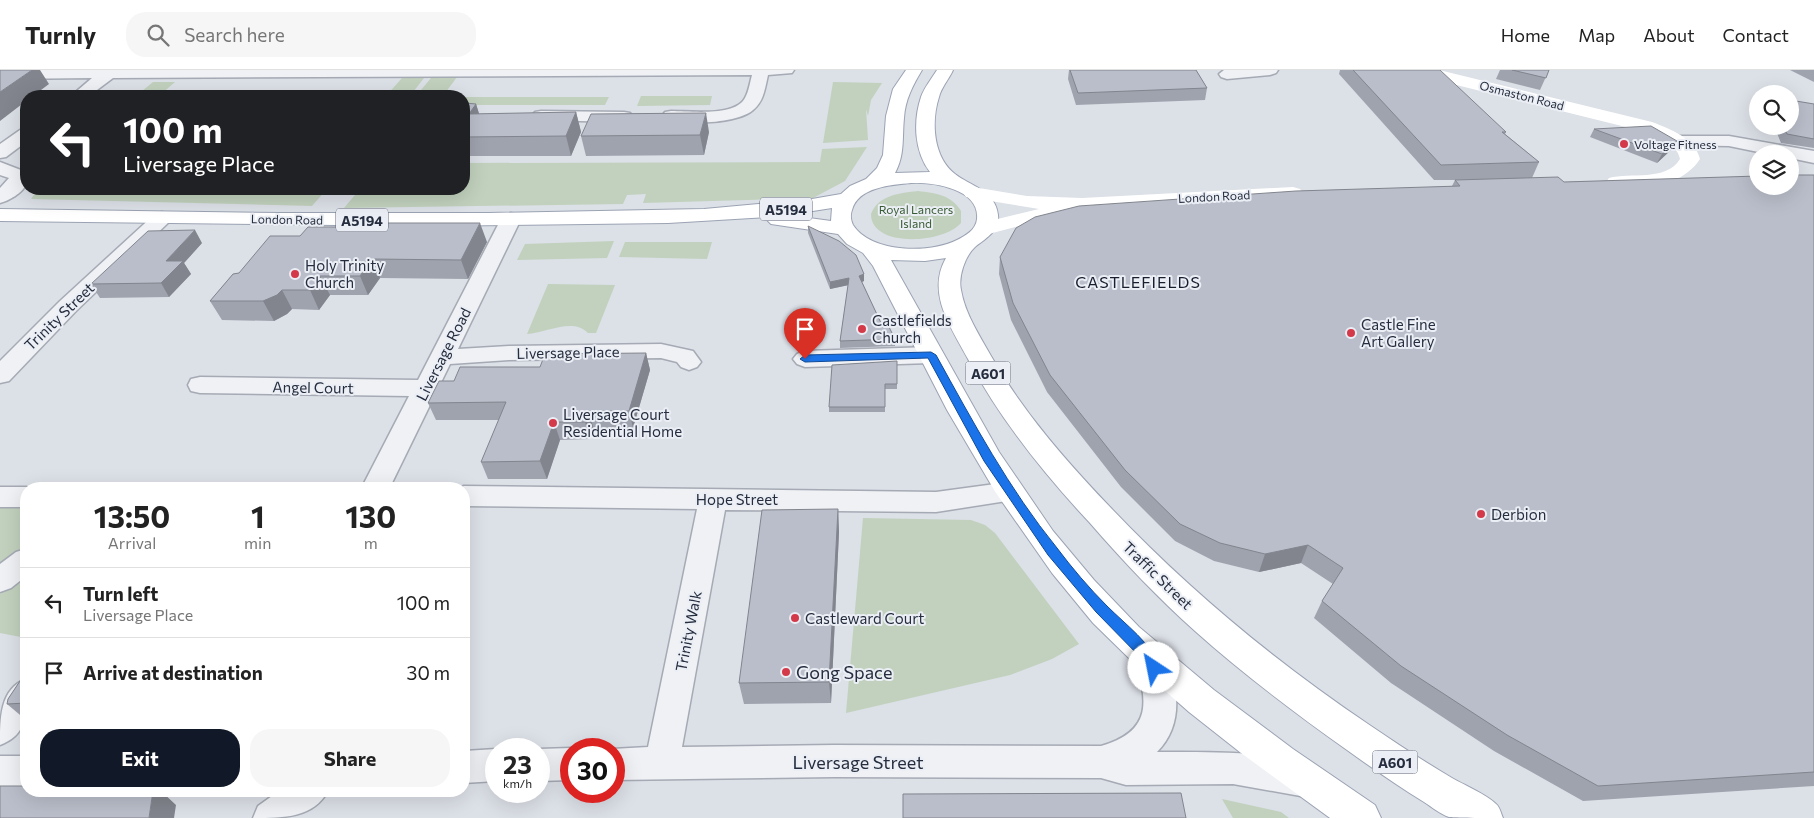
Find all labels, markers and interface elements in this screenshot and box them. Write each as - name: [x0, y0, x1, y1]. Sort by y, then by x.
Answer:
- search box: [126, 12, 476, 57]
- text: Turnly: [25, 20, 96, 49]
- icon: search: [144, 21, 172, 49]
- text: Search here: [184, 23, 285, 46]
- text: Home: [1501, 24, 1550, 46]
- text: Map: [1578, 24, 1615, 46]
- text: About: [1643, 24, 1695, 46]
- text: Contact: [1723, 24, 1789, 46]
- street label: Osmaston Road: [1478, 78, 1566, 112]
- map controls: [1749, 85, 1799, 195]
- button: search: [1749, 85, 1799, 135]
- text: 100 m: [123, 107, 223, 150]
- icon: left: [40, 110, 105, 175]
- place label: Voltage Fitness: [1634, 137, 1717, 151]
- marker: Voltage Fitness: [1618, 138, 1630, 150]
- button: layers: [1749, 145, 1799, 195]
- text: Liversage Place: [123, 150, 275, 177]
- street label: London Road: [1178, 187, 1250, 205]
- road number: A5194: [760, 198, 812, 220]
- park label: Royal Lancers Island: [879, 202, 953, 230]
- road number: A5194: [336, 208, 388, 232]
- street label: London Road: [251, 211, 323, 227]
- place label: Holy Trinity Church: [305, 256, 384, 291]
- marker: Holy Trinity Church: [289, 268, 301, 280]
- district label: CASTLEFIELDS: [1075, 272, 1201, 291]
- street label: Trinity Street: [20, 278, 98, 354]
- street label: Liversage Road: [412, 304, 474, 404]
- pin: [784, 308, 826, 359]
- place label: Castlefields Church: [872, 311, 952, 346]
- icon: arrive: [791, 315, 819, 343]
- place label: Castle Fine Art Gallery: [1361, 315, 1436, 350]
- marker: Castlefields Church: [856, 323, 868, 335]
- marker: Castle Fine Art Gallery: [1345, 327, 1357, 339]
- street label: Liversage Place: [516, 342, 620, 362]
- road number: A601: [966, 362, 1010, 384]
- street label: Angel Court: [272, 377, 354, 397]
- place label: Liversage Court Residential Home: [563, 405, 682, 440]
- marker: Liversage Court Residential Home: [547, 417, 559, 429]
- street label: Hope Street: [696, 490, 778, 508]
- text: 13:50: [94, 497, 170, 534]
- text: 1: [251, 497, 264, 534]
- text: 130: [345, 497, 396, 534]
- place label: Derbion: [1491, 505, 1546, 523]
- marker: Derbion: [1475, 508, 1487, 520]
- text: Arrival: [108, 533, 156, 552]
- text: min: [244, 533, 271, 552]
- text: m: [364, 533, 378, 552]
- street label: Traffic Street: [1119, 537, 1197, 613]
- text: Turn left: [83, 582, 158, 605]
- icon: left: [40, 589, 68, 617]
- street label: Trinity Walk: [671, 589, 705, 673]
- text: 100 m: [397, 591, 450, 614]
- text: Liversage Place: [83, 605, 193, 624]
- place label: Castleward Court: [805, 609, 924, 627]
- marker: Castleward Court: [789, 612, 801, 624]
- position arrow: [1127, 641, 1179, 693]
- icon: arrive: [40, 659, 68, 687]
- text: Arrive at destination: [83, 661, 263, 684]
- text: 30 m: [407, 661, 450, 684]
- place label: Gong Space: [796, 661, 892, 683]
- marker: Gong Space: [780, 666, 792, 678]
- button: Exit: [40, 729, 240, 787]
- button: Share: [250, 729, 450, 787]
- speed limit sign: 30: [560, 738, 625, 803]
- text: 23: [503, 749, 532, 779]
- road number: A601: [1372, 750, 1418, 774]
- street label: Liversage Street: [792, 751, 924, 773]
- text: km/h: [503, 776, 532, 790]

